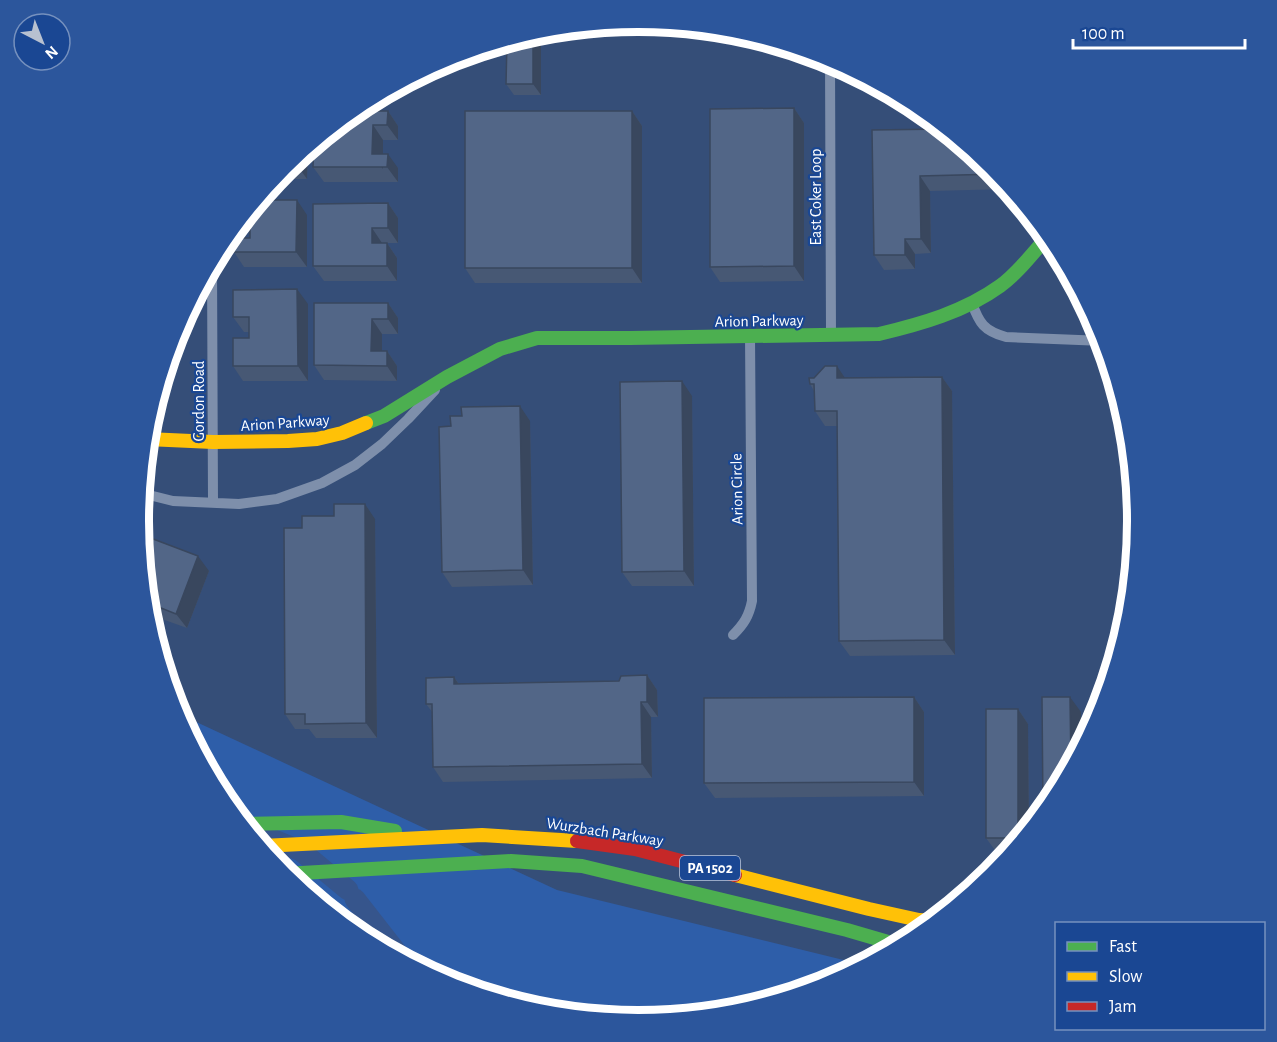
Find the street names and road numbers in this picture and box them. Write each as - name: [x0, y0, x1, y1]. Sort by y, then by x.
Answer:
- street label: East Coker Loop: [808, 149, 824, 245]
- street label: Arion Parkway: [714, 312, 804, 331]
- street label: Gordon Road: [191, 361, 207, 441]
- street label: Arion Parkway: [240, 412, 330, 435]
- street label: Arion Circle: [728, 453, 746, 525]
- street label: Wurzbach Parkway: [545, 815, 665, 850]
- road number: PA 1502: [680, 856, 740, 880]

